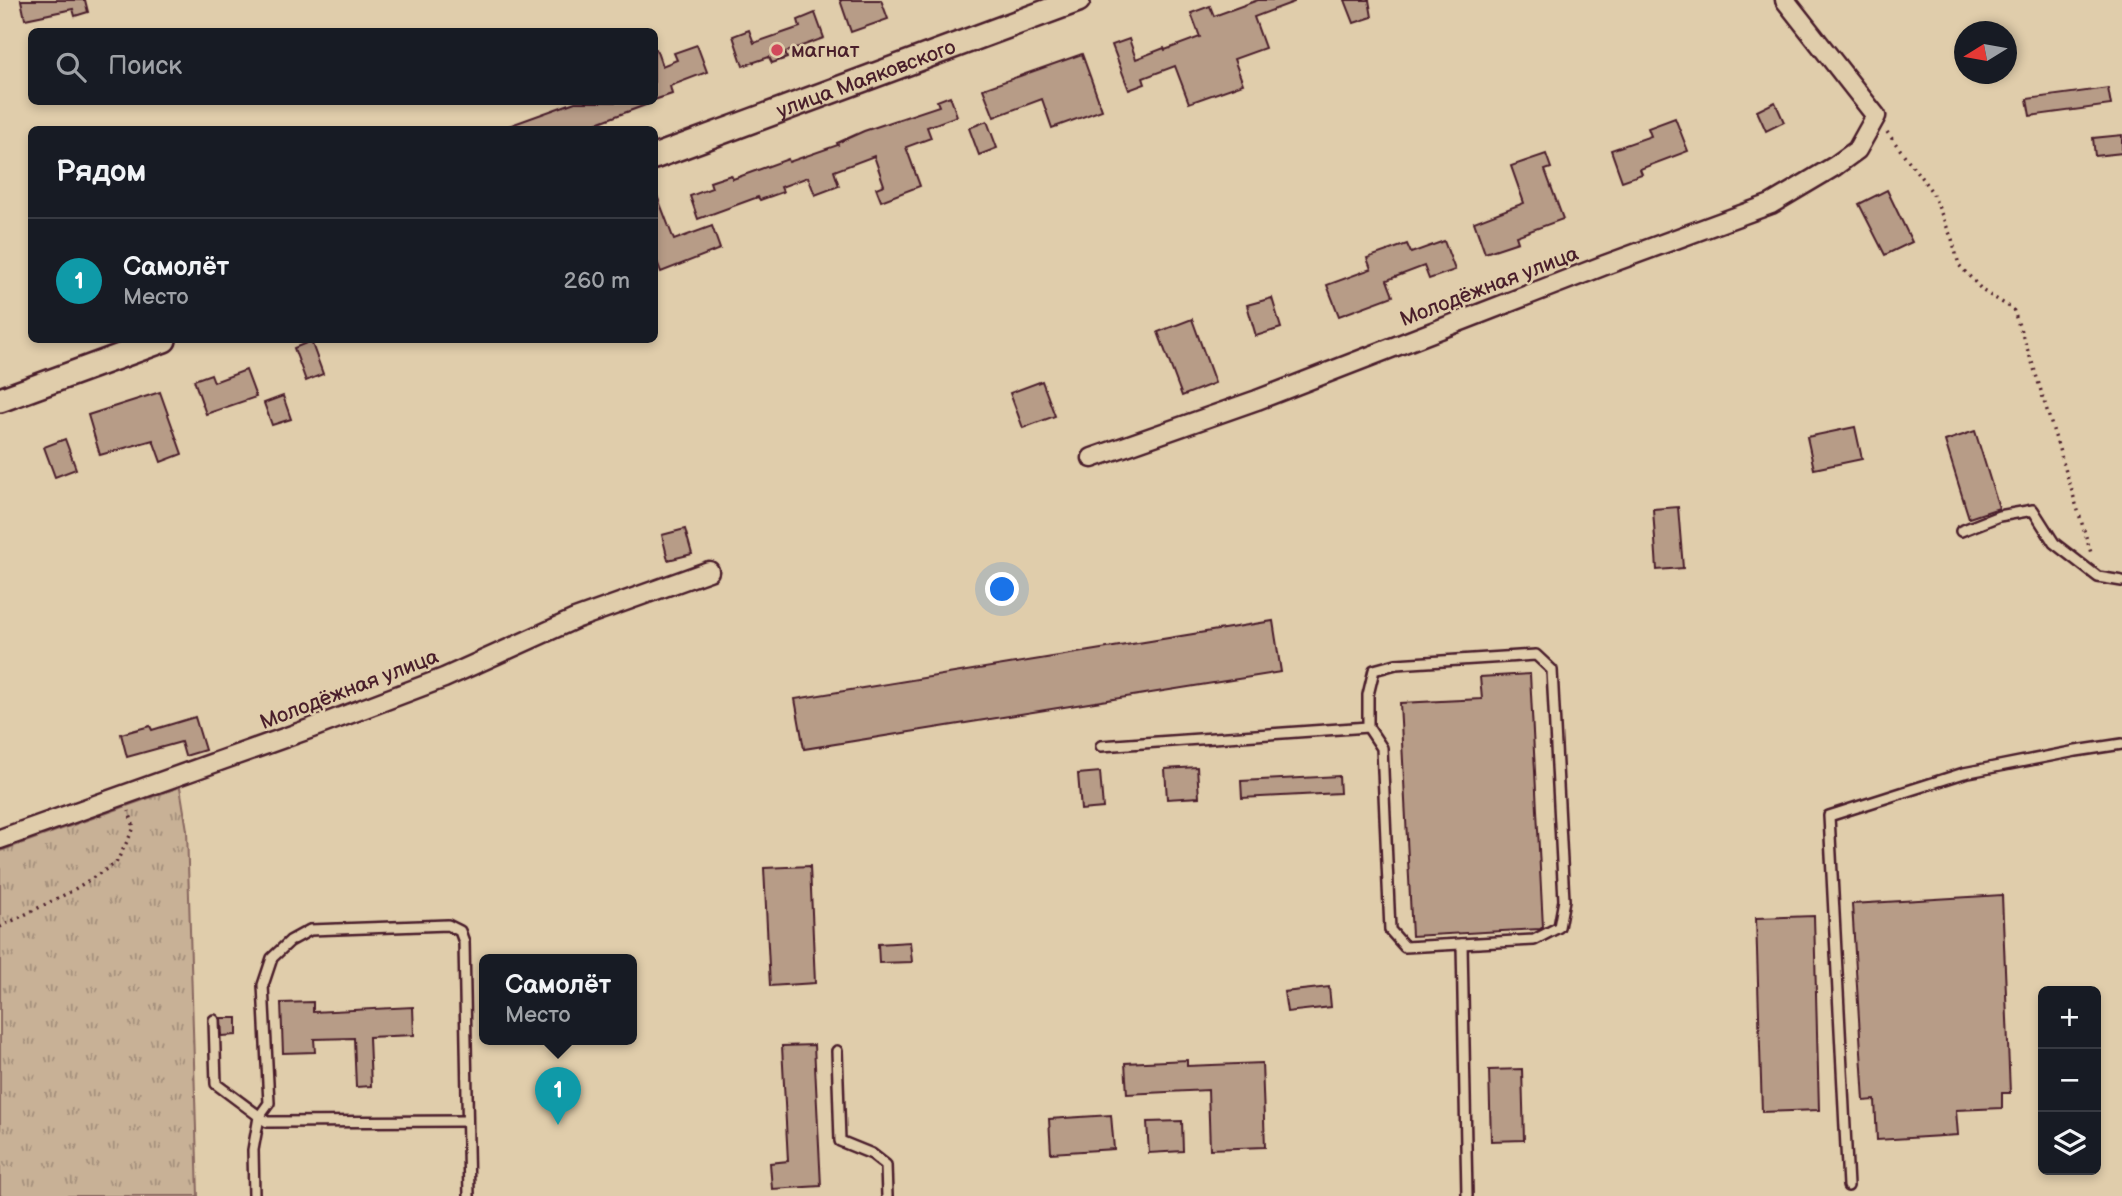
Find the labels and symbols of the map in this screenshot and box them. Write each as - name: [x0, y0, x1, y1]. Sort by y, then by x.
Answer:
- north arrow: [1954, 21, 2017, 84]
- street label: улица Маяковского: [773, 34, 959, 124]
- place label: магнат: [791, 38, 860, 63]
- marker: магнат: [769, 42, 785, 58]
- street label: Молодёжная улица: [1396, 241, 1583, 332]
- your location: [985, 572, 1019, 606]
- street label: Молодёжная улица: [256, 644, 443, 735]
- pin: 1: [535, 1067, 581, 1125]

